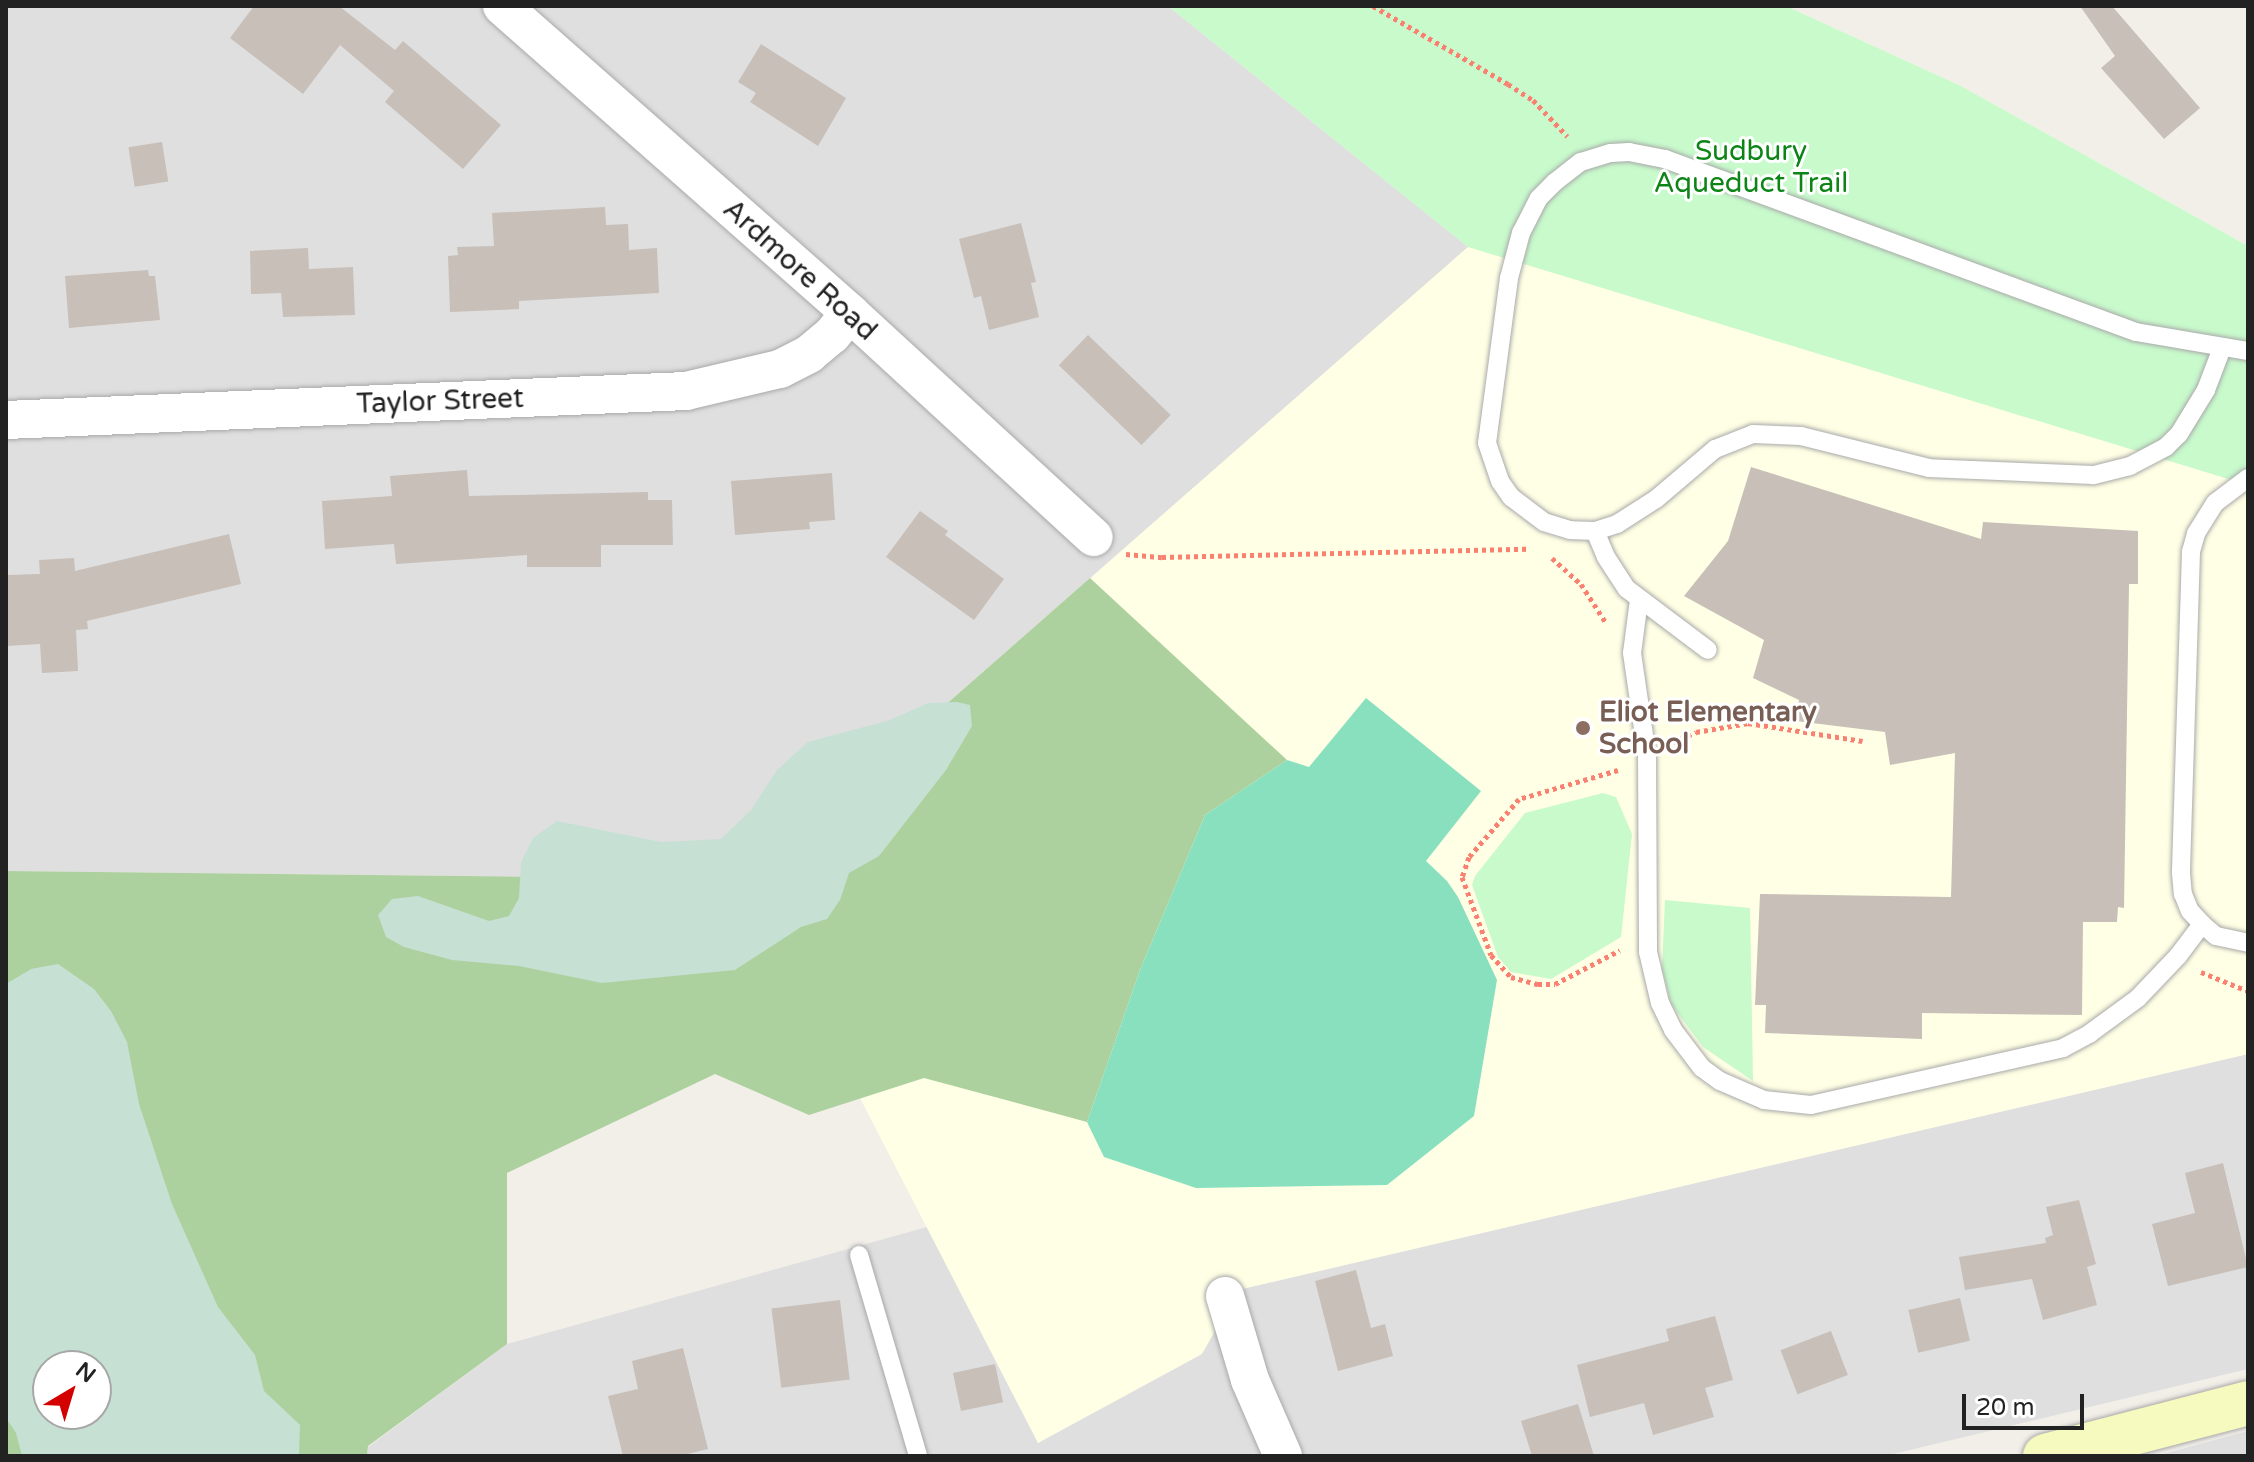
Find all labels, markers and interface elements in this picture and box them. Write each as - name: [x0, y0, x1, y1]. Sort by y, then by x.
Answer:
- park label: Sudbury Aqueduct Trail: [1654, 134, 1848, 200]
- street label: Ardmore Road: [716, 192, 884, 348]
- street label: Taylor Street: [356, 381, 524, 421]
- place label: Eliot Elementary School: [1599, 695, 1817, 761]
- marker: Eliot Elementary School: [1574, 719, 1592, 737]
- north arrow: [32, 1350, 112, 1430]
- text: N: [71, 1357, 101, 1388]
- scale bar: [1966, 1378, 2088, 1428]
- text: 20 m: [1976, 1393, 2034, 1422]

